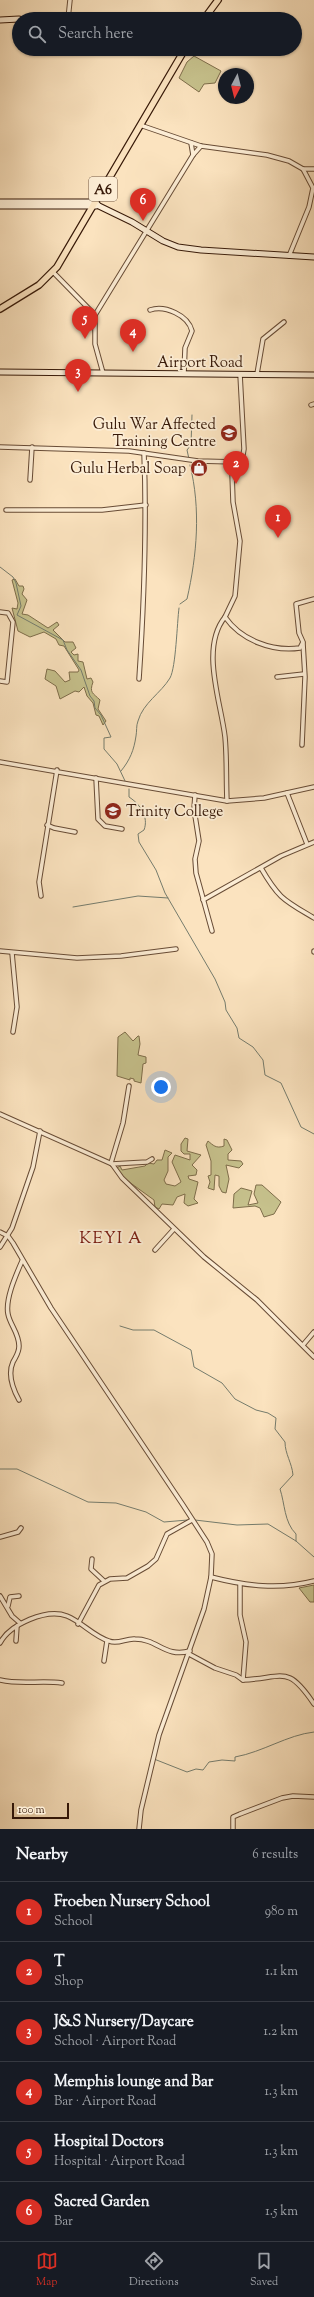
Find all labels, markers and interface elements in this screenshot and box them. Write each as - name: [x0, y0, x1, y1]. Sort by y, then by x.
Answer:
- search box: [12, 12, 302, 56]
- icon: search: [26, 23, 48, 45]
- text: Search here: [58, 24, 133, 45]
- north arrow: [218, 68, 254, 104]
- road number: A6: [89, 177, 117, 201]
- pin: 6: [130, 188, 156, 221]
- pin: 5: [72, 306, 98, 339]
- pin: 4: [120, 319, 146, 352]
- street label: Airport Road: [157, 353, 244, 374]
- pin: 3: [65, 359, 91, 392]
- place label: Gulu War Affected Training Centre: [93, 415, 217, 453]
- school or university icon: Gulu War Affected Training Centre: [219, 423, 239, 443]
- pin: 2: [223, 451, 249, 484]
- shop icon: Gulu Herbal Soap: [189, 458, 209, 478]
- place label: Gulu Herbal Soap: [70, 459, 186, 480]
- pin: 1: [265, 505, 291, 538]
- school or university icon: Trinity College: [103, 801, 123, 821]
- place label: Trinity College: [126, 802, 223, 823]
- your location: [151, 1077, 171, 1097]
- district label: KEYI A: [79, 1227, 143, 1251]
- scale bar: [12, 1801, 69, 1820]
- text: 100 m: [18, 1802, 45, 1818]
- text: Nearby: [16, 1843, 68, 1867]
- text: 6 results: [252, 1846, 298, 1864]
- text: Froeben Nursery School: [54, 1892, 210, 1913]
- text: 1: [27, 1903, 31, 1921]
- text: 980 m: [265, 1903, 298, 1921]
- text: School: [54, 1913, 93, 1931]
- text: T: [54, 1952, 65, 1973]
- text: 2: [26, 1963, 32, 1981]
- text: 1.1 km: [265, 1963, 298, 1981]
- text: Shop: [54, 1973, 83, 1991]
- text: J&S Nursery/Daycare: [54, 2012, 194, 2033]
- text: 3: [26, 2023, 32, 2041]
- text: 1.2 km: [264, 2023, 298, 2041]
- text: School · Airport Road: [54, 2033, 176, 2051]
- text: Memphis lounge and Bar: [54, 2072, 213, 2093]
- text: 4: [26, 2083, 32, 2101]
- text: 1.3 km: [264, 2083, 298, 2101]
- text: Bar · Airport Road: [54, 2093, 156, 2111]
- text: Hospital Doctors: [54, 2132, 164, 2153]
- text: 5: [27, 2143, 31, 2161]
- text: 1.3 km: [264, 2143, 298, 2161]
- text: Hospital · Airport Road: [54, 2153, 185, 2171]
- text: Sacred Garden: [54, 2192, 150, 2213]
- text: 6: [26, 2203, 32, 2221]
- text: 1.5 km: [265, 2203, 298, 2221]
- text: Bar: [54, 2213, 73, 2231]
- tab: Map: [36, 2250, 58, 2290]
- tab: Directions: [129, 2250, 179, 2290]
- tab: Saved: [250, 2250, 278, 2290]

